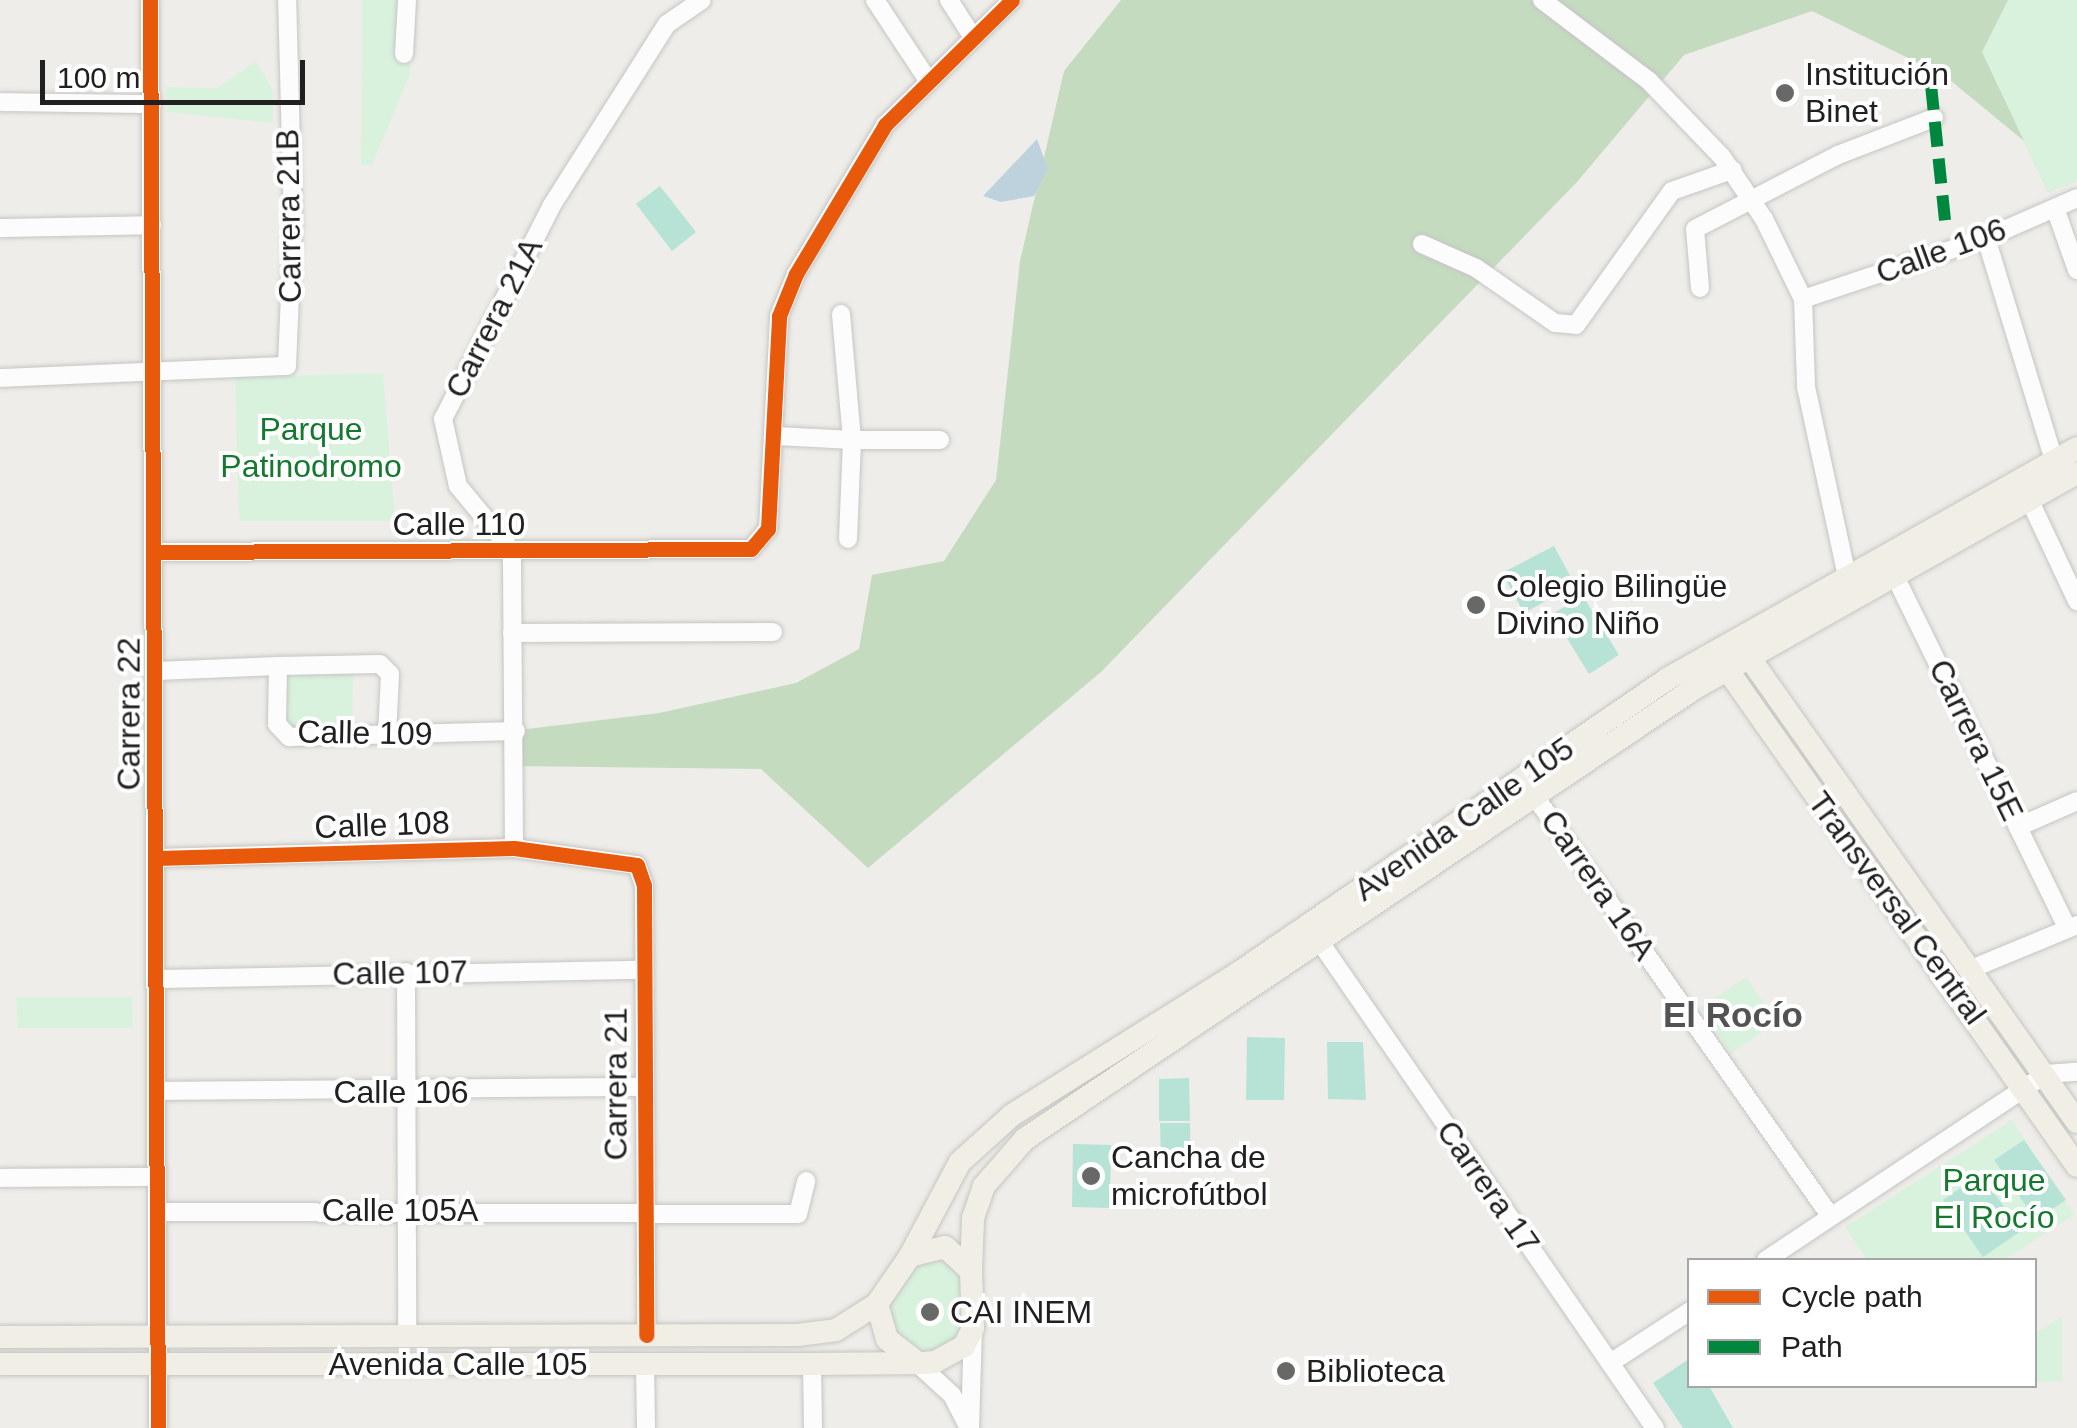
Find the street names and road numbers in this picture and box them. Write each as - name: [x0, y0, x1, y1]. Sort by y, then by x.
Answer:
- street label: Carrera 21B: [268, 129, 310, 303]
- street label: Calle 106: [1871, 210, 2011, 292]
- street label: Carrera 21A: [437, 232, 551, 404]
- street label: Calle 110: [393, 505, 525, 543]
- street label: Carrera 22: [110, 638, 148, 790]
- street label: Carrera 15E: [1921, 653, 2031, 827]
- street label: Calle 109: [297, 713, 433, 753]
- street label: Avenida Calle 105: [1347, 729, 1581, 909]
- street label: Transversal Central: [1800, 784, 1994, 1032]
- street label: Calle 108: [314, 803, 450, 847]
- street label: Carrera 16A: [1532, 803, 1664, 967]
- street label: Calle 107: [332, 953, 468, 993]
- street label: Carrera 21: [597, 1008, 635, 1160]
- street label: Calle 106: [333, 1073, 469, 1111]
- street label: Carrera 17: [1428, 1113, 1548, 1261]
- street label: Calle 105A: [322, 1191, 478, 1229]
- street label: Avenida Calle 105: [328, 1345, 588, 1383]

